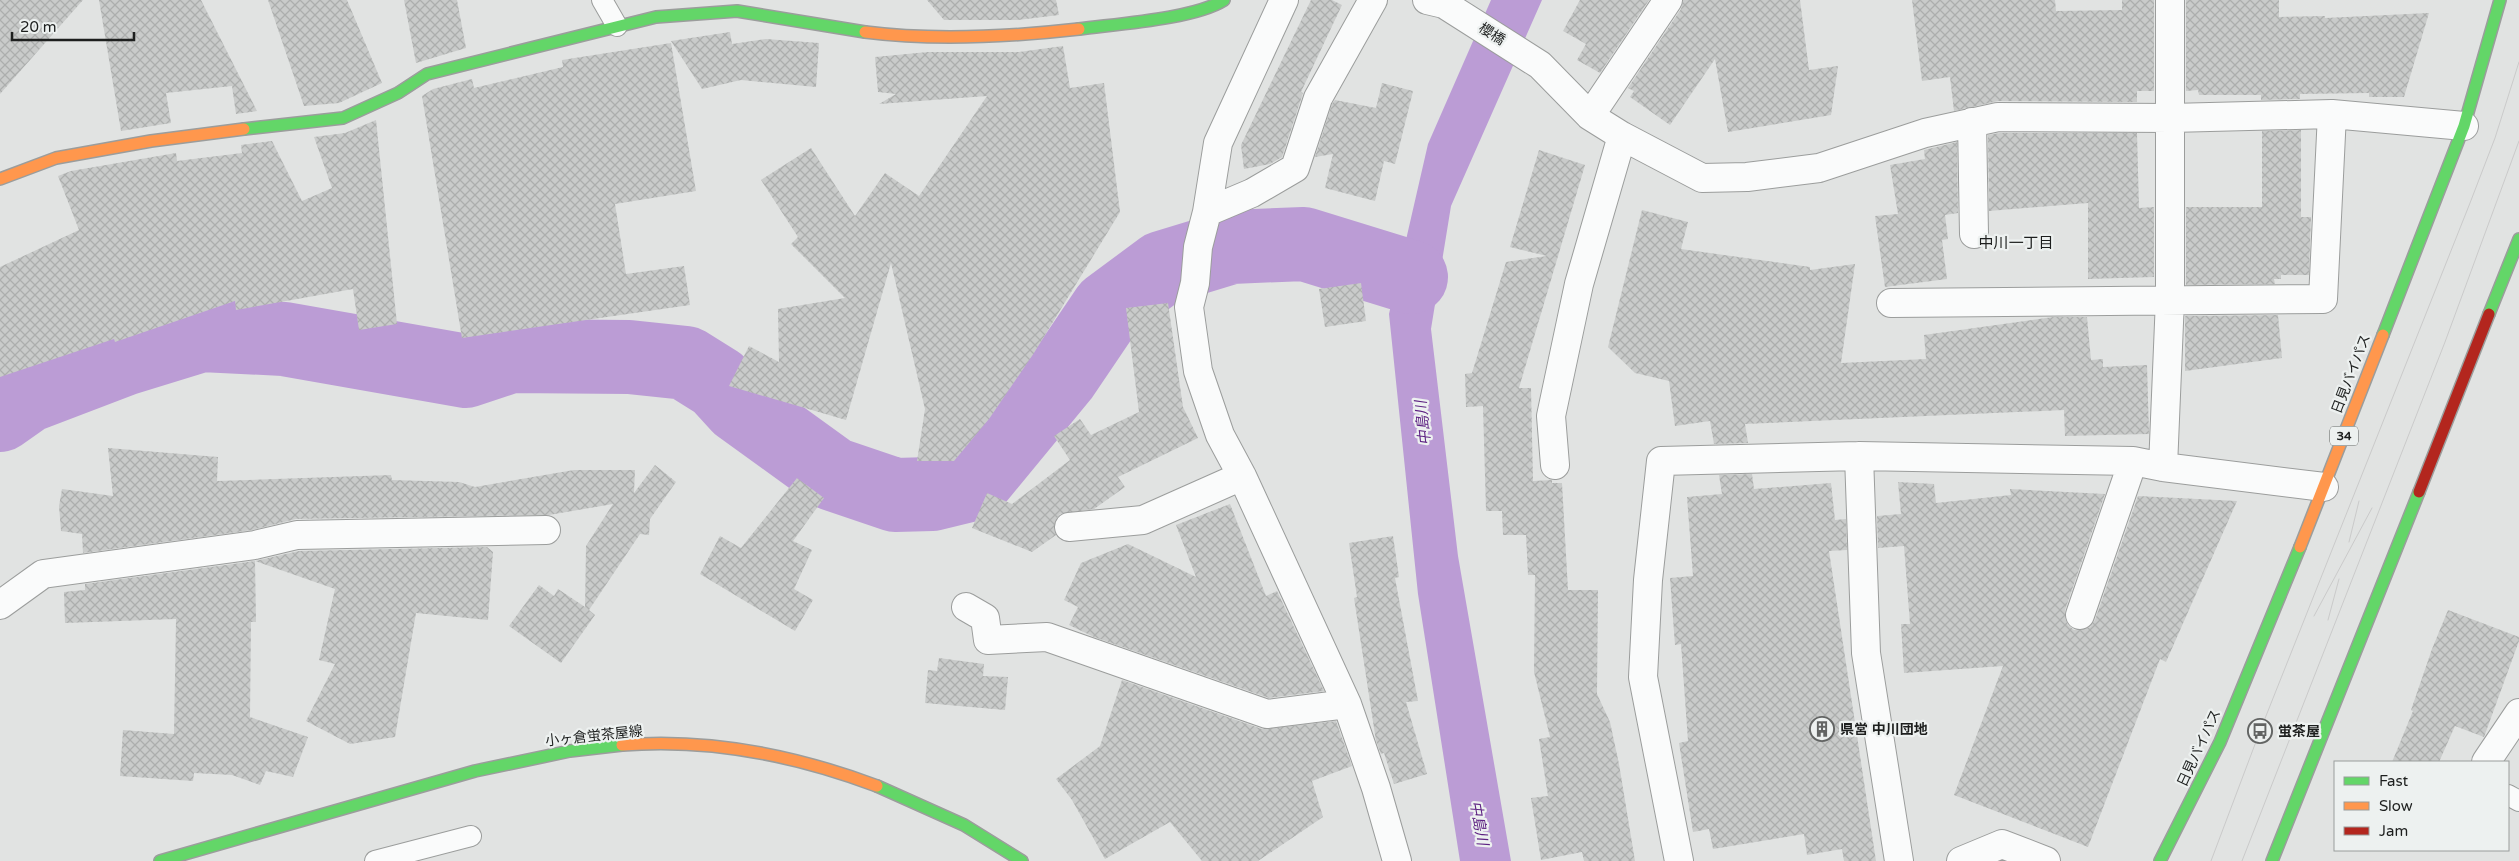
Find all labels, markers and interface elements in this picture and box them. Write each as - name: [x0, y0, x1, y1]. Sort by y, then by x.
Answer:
- scale bar: [12, 10, 135, 42]
- text: 20 m: [20, 18, 57, 36]
- street label: 櫻橋: [1476, 19, 1508, 49]
- district label: 中川一丁目: [1978, 234, 2054, 252]
- street label: 日見バイパス: [2328, 332, 2374, 416]
- water label: 中島川: [1411, 398, 1434, 446]
- road number: 34: [2330, 426, 2358, 446]
- street label: 日見バイパス: [2174, 706, 2224, 790]
- building icon: 県営 中川団地: [1809, 716, 1835, 742]
- bus stop icon: 蛍茶屋: [2247, 718, 2273, 744]
- place label: 県営 中川団地: [1840, 721, 1928, 738]
- street label: 小ヶ倉蛍茶屋線: [544, 722, 644, 750]
- place label: 蛍茶屋: [2278, 723, 2320, 740]
- legend: [2334, 761, 2509, 851]
- text: Fast: [2379, 772, 2409, 790]
- text: Slow: [2379, 797, 2413, 815]
- water label: 中島川: [1466, 799, 1492, 849]
- text: Jam: [2379, 822, 2408, 840]

